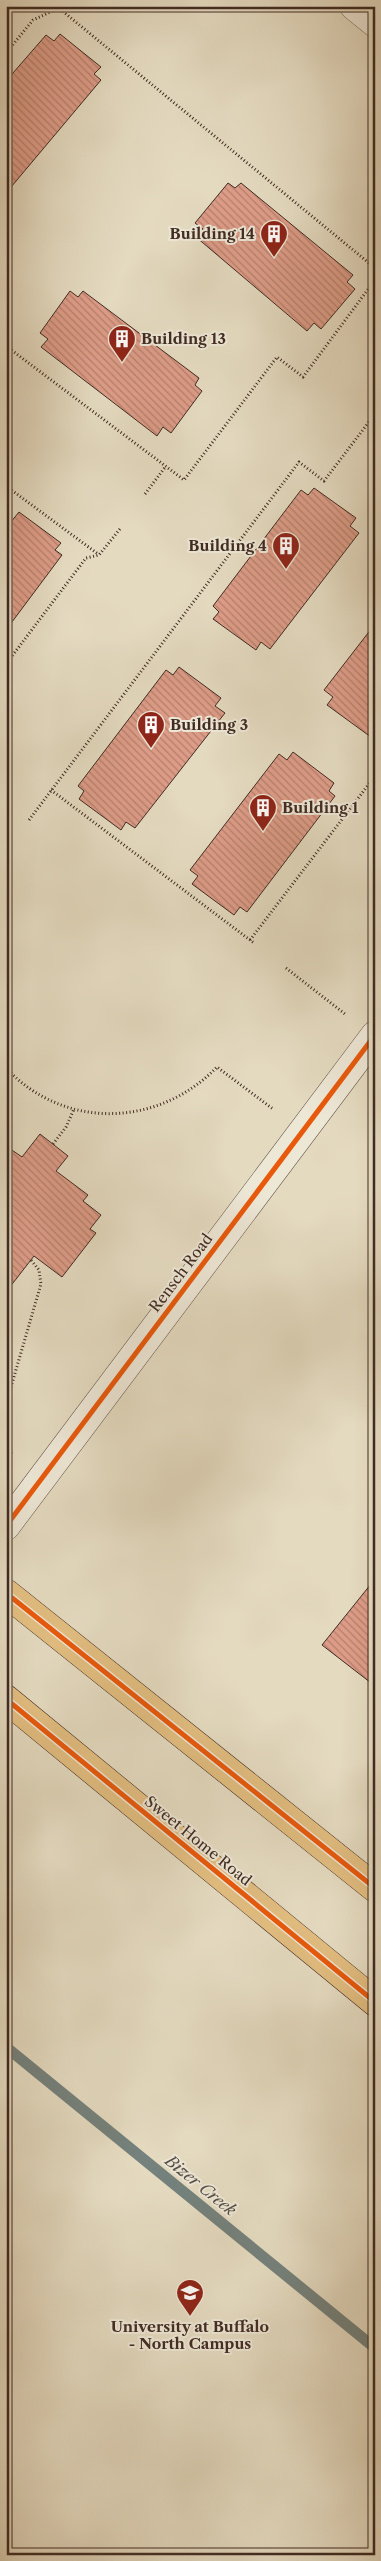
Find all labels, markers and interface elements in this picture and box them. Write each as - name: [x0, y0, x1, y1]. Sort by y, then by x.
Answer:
- building icon: Building 14: [259, 219, 289, 258]
- place label: Building 14: [170, 224, 255, 243]
- building icon: Building 13: [107, 324, 137, 363]
- place label: Building 13: [141, 329, 226, 348]
- building icon: Building 4: [271, 531, 301, 570]
- place label: Building 4: [188, 536, 267, 555]
- building icon: Building 3: [136, 710, 166, 749]
- place label: Building 3: [170, 715, 248, 734]
- building icon: Building 1: [248, 793, 278, 832]
- place label: Building 1: [282, 798, 359, 817]
- street label: Rensch Road: [145, 1230, 216, 1316]
- street label: Sweet Home Road: [141, 1792, 256, 1890]
- water label: Bizer Creek: [160, 2149, 241, 2220]
- school or university icon: University at Buffalo - North Campus: [175, 2278, 205, 2317]
- place label: University at Buffalo - North Campus: [111, 2317, 269, 2353]

